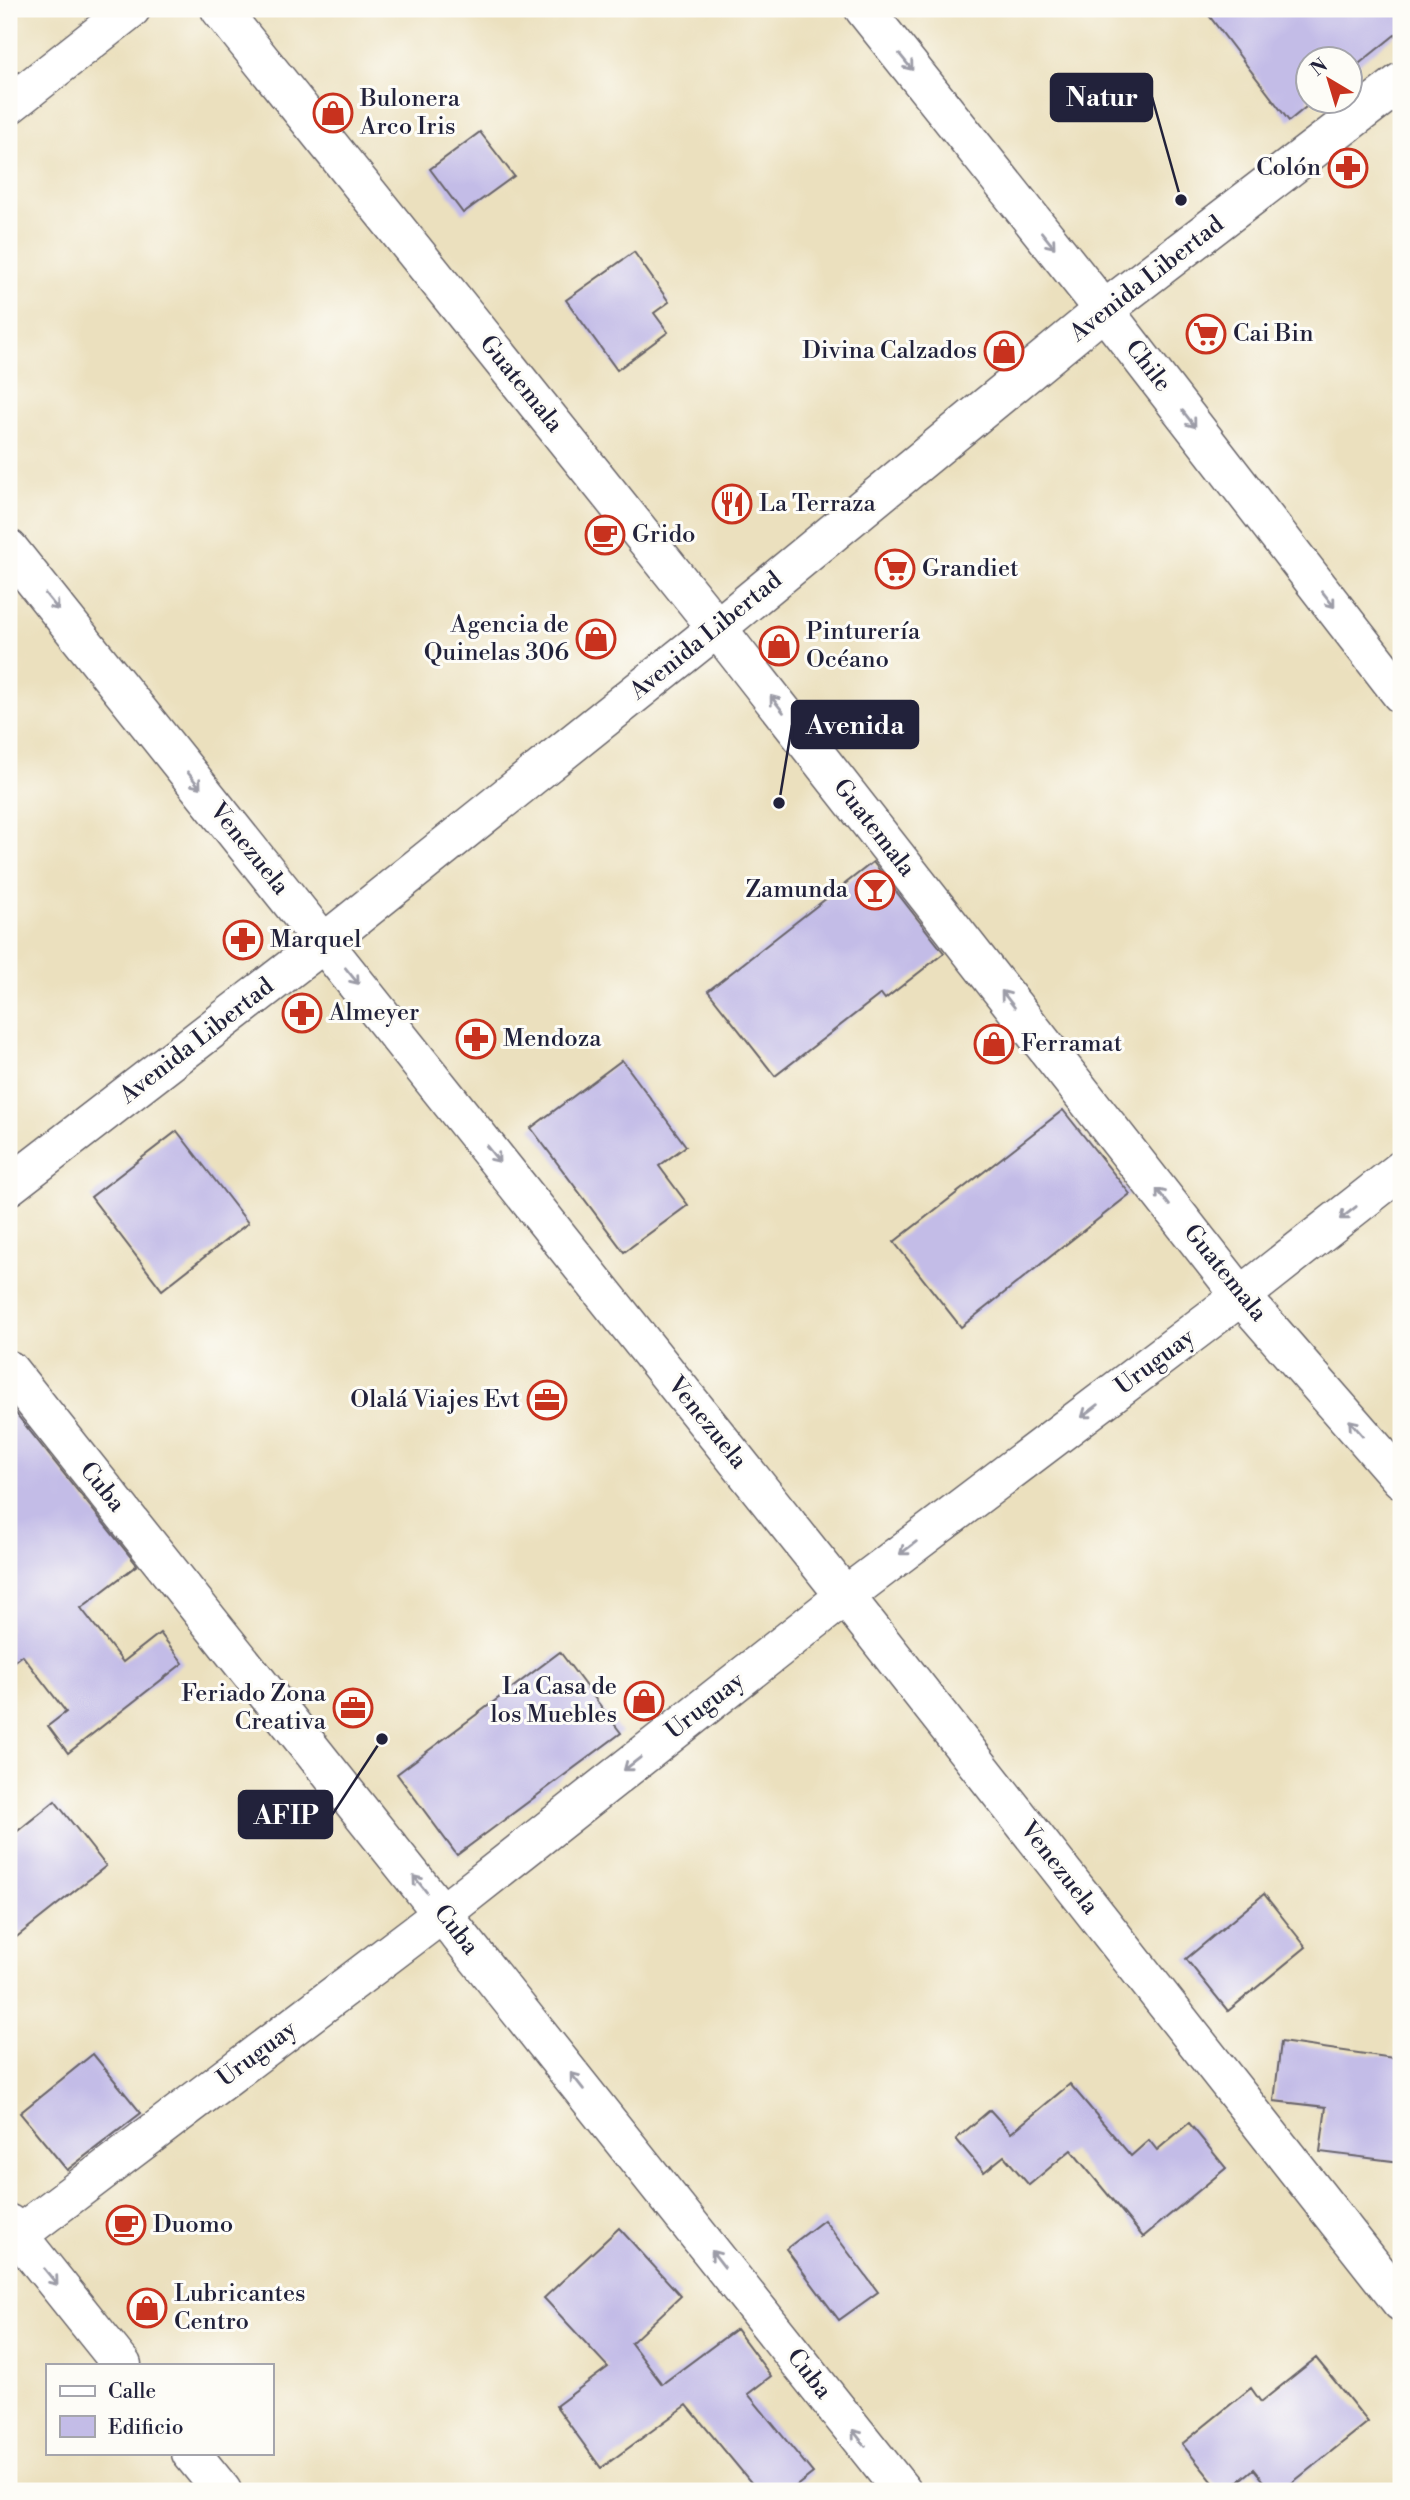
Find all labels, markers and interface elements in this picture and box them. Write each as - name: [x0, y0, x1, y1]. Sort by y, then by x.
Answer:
- north arrow: [1294, 46, 1364, 116]
- one-way arrow: [899, 53, 914, 71]
- text: N: [1306, 53, 1332, 81]
- callout: Natur: [1051, 74, 1152, 121]
- text: Natur: [1066, 82, 1138, 114]
- place label: Bulonera Arco Iris: [359, 84, 461, 142]
- shop icon: Bulonera Arco Iris: [312, 92, 354, 134]
- pharmacy icon: Colón: [1327, 147, 1369, 189]
- place label: Colón: [1256, 153, 1321, 183]
- street label: Avenida Libertad: [1063, 209, 1230, 349]
- one-way arrow: [1041, 230, 1056, 248]
- supermarket icon: Cai Bin: [1185, 313, 1227, 355]
- place label: Cai Bin: [1233, 319, 1314, 349]
- street label: Guatemala: [473, 329, 570, 439]
- shop icon: Divina Calzados: [983, 330, 1025, 372]
- street label: Chile: [1118, 334, 1178, 398]
- place label: Divina Calzados: [802, 336, 977, 366]
- one-way arrow: [1181, 409, 1196, 428]
- restaurant icon: La Terraza: [711, 483, 753, 525]
- place label: La Terraza: [759, 489, 877, 519]
- cafe icon: Grido: [584, 514, 626, 556]
- place label: Grido: [632, 520, 696, 550]
- supermarket icon: Grandiet: [874, 548, 916, 590]
- place label: Grandiet: [922, 554, 1019, 584]
- street label: Avenida Libertad: [623, 565, 788, 707]
- one-way arrow: [1320, 589, 1335, 608]
- one-way arrow: [44, 593, 59, 611]
- place label: Agencia de Quinelas 306: [424, 610, 569, 668]
- place label: Pinturería Océano: [806, 617, 921, 675]
- shop icon: Agencia de Quinelas 306: [575, 618, 617, 660]
- shop icon: Pinturería Océano: [758, 625, 800, 667]
- one-way arrow: [769, 696, 784, 714]
- callout: Avenida: [792, 701, 918, 748]
- text: Avenida: [805, 710, 905, 742]
- one-way arrow: [186, 770, 202, 788]
- street label: Guatemala: [826, 773, 922, 884]
- street label: Venezuela: [202, 796, 296, 902]
- bar icon: Zamunda: [854, 869, 896, 911]
- place label: Zamunda: [745, 875, 849, 905]
- pharmacy icon: Marquel: [222, 919, 264, 961]
- place label: Marquel: [270, 925, 361, 955]
- one-way arrow: [344, 967, 359, 985]
- street label: Avenida Libertad: [113, 971, 280, 1111]
- one-way arrow: [1000, 990, 1015, 1008]
- pharmacy icon: Almeyer: [281, 992, 323, 1034]
- place label: Almeyer: [328, 998, 419, 1028]
- pharmacy icon: Mendoza: [455, 1018, 497, 1060]
- shop icon: Ferramat: [973, 1023, 1015, 1065]
- place label: Mendoza: [503, 1024, 602, 1054]
- place label: Ferramat: [1021, 1029, 1123, 1059]
- one-way arrow: [486, 1145, 501, 1163]
- one-way arrow: [1156, 1188, 1171, 1207]
- one-way arrow: [1339, 1205, 1357, 1220]
- street label: Guatemala: [1177, 1218, 1274, 1328]
- street label: Uruguay: [1109, 1322, 1201, 1402]
- street label: Venezuela: [660, 1370, 754, 1476]
- office icon: Olalá Viajes Evt: [526, 1379, 568, 1421]
- place label: Olalá Viajes Evt: [350, 1385, 520, 1415]
- one-way arrow: [1080, 1403, 1099, 1418]
- one-way arrow: [1348, 1419, 1364, 1437]
- street label: Cuba: [73, 1456, 132, 1519]
- one-way arrow: [899, 1541, 918, 1556]
- street label: Uruguay: [660, 1666, 751, 1746]
- place label: La Casa de los Muebles: [491, 1672, 617, 1730]
- place label: Feriado Zona Creativa: [181, 1679, 327, 1737]
- shop icon: La Casa de los Muebles: [623, 1680, 665, 1722]
- office icon: Feriado Zona Creativa: [332, 1687, 374, 1729]
- one-way arrow: [624, 1756, 642, 1771]
- callout: AFIP: [239, 1791, 332, 1838]
- text: AFIP: [252, 1800, 319, 1832]
- street label: Venezuela: [1013, 1815, 1105, 1921]
- one-way arrow: [412, 1875, 428, 1893]
- street label: Cuba: [427, 1899, 486, 1962]
- street label: Uruguay: [211, 2014, 303, 2094]
- one-way arrow: [569, 2073, 584, 2091]
- cafe icon: Duomo: [105, 2204, 147, 2246]
- place label: Duomo: [153, 2210, 233, 2240]
- one-way arrow: [710, 2251, 725, 2269]
- one-way arrow: [44, 2268, 59, 2286]
- place label: Lubricantes Centro: [174, 2279, 306, 2337]
- shop icon: Lubricantes Centro: [126, 2287, 168, 2329]
- street label: Cuba: [780, 2343, 839, 2406]
- legend: [46, 2364, 273, 2454]
- text: Calle: [108, 2379, 156, 2405]
- text: Edificio: [108, 2415, 184, 2441]
- one-way arrow: [852, 2429, 867, 2447]

